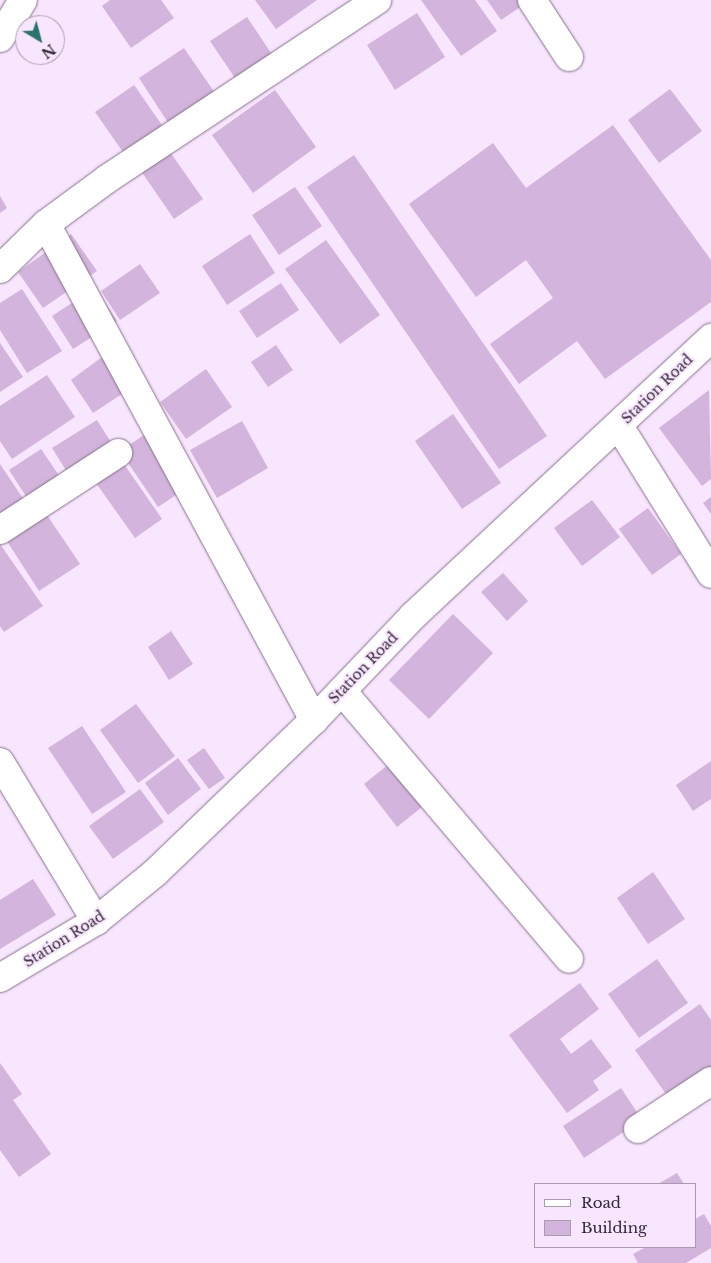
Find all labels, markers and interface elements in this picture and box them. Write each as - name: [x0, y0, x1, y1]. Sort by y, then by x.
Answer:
- north arrow: [15, 15, 65, 65]
- text: N: [38, 40, 59, 62]
- street label: Station Road: [618, 351, 696, 427]
- street label: Station Road: [325, 629, 401, 707]
- street label: Station Road: [20, 907, 108, 971]
- legend: [534, 1183, 696, 1248]
- text: Road: [581, 1193, 621, 1212]
- text: Building: [581, 1218, 647, 1237]

